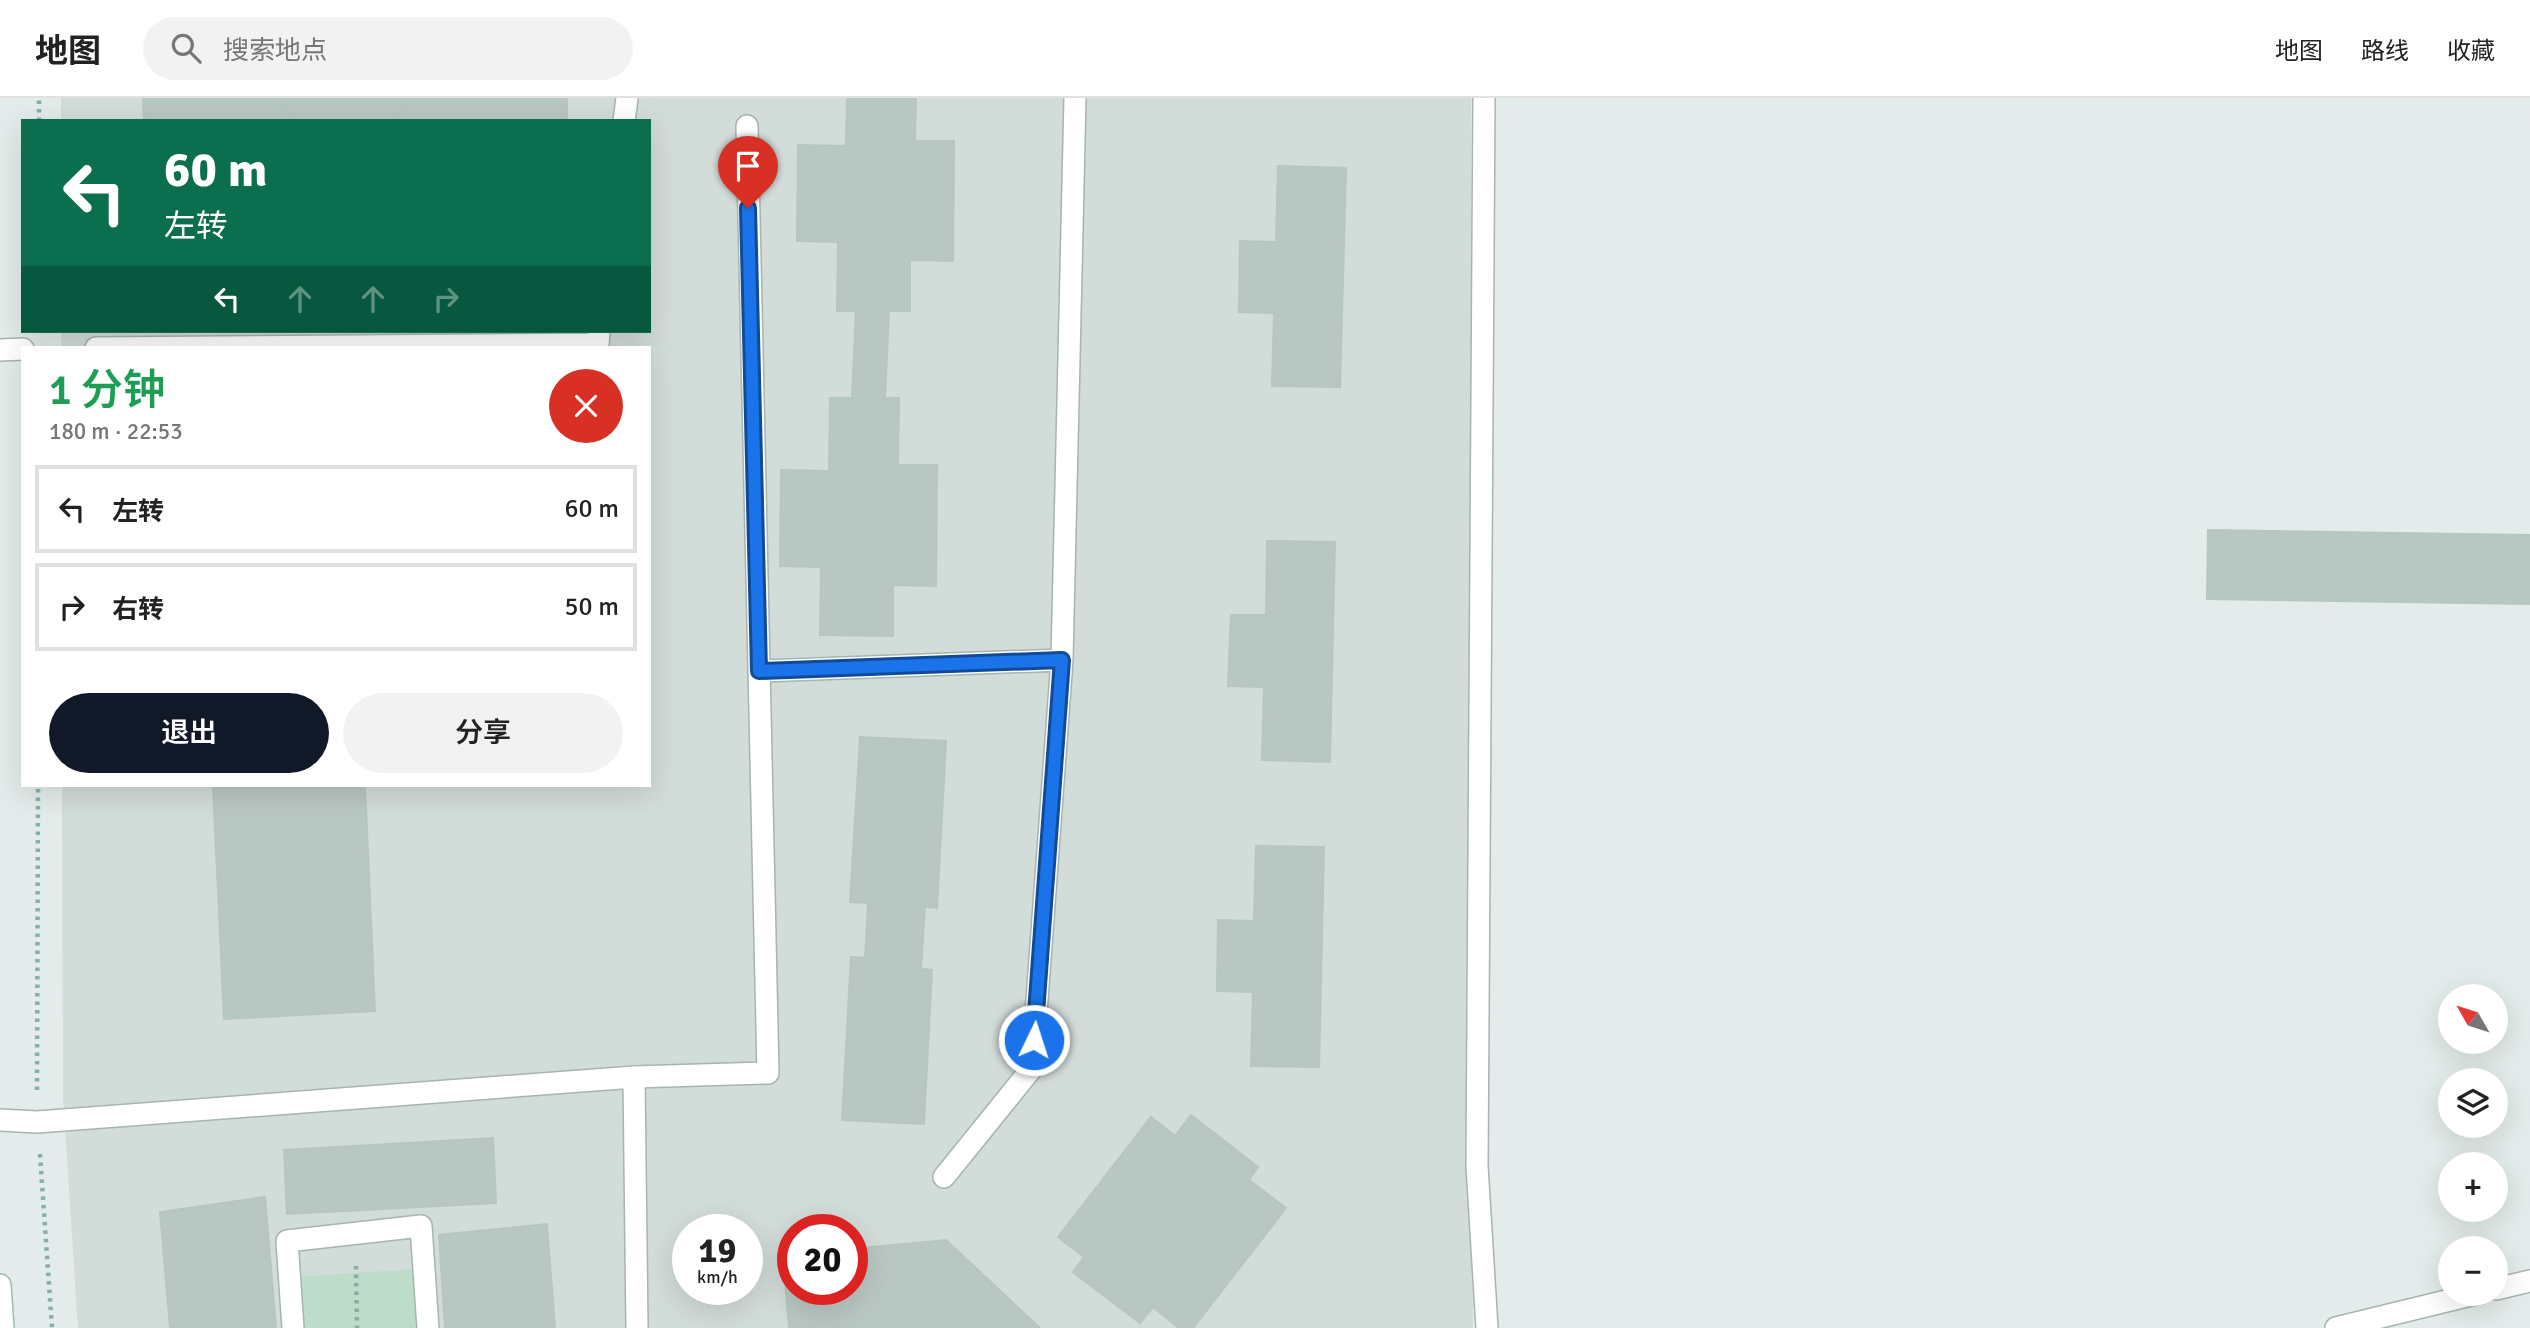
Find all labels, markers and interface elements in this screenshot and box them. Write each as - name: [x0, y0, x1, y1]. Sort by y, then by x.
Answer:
- search box: [143, 17, 633, 80]
- icon: search: [167, 29, 205, 67]
- text: 地图: [35, 31, 101, 72]
- text: 搜索地点: [223, 35, 327, 67]
- text: 地图: [2275, 36, 2323, 66]
- text: 路线: [2361, 36, 2409, 66]
- text: 收藏: [2447, 36, 2495, 66]
- pin: [718, 136, 778, 208]
- text: 60 m: [164, 140, 267, 200]
- icon: left: [49, 147, 140, 238]
- icon: arrive: [729, 147, 767, 185]
- text: 左转: [164, 207, 228, 246]
- icon: left: [208, 280, 246, 318]
- icon: ahead: [281, 280, 319, 318]
- icon: ahead: [354, 280, 392, 318]
- icon: right: [427, 280, 465, 318]
- text: 1 分钟: [49, 365, 165, 416]
- button: close: [549, 369, 623, 443]
- text: 180 m · 22:53: [49, 417, 183, 446]
- icon: left: [53, 490, 91, 528]
- text: 60 m: [564, 493, 619, 525]
- text: 左转: [112, 496, 164, 528]
- icon: right: [53, 588, 91, 626]
- text: 50 m: [564, 591, 619, 623]
- text: 右转: [112, 594, 164, 626]
- button: 退出: [49, 693, 329, 773]
- button: 分享: [343, 693, 623, 773]
- north arrow: [2438, 984, 2508, 1054]
- map controls: [2438, 984, 2508, 1306]
- position arrow: [997, 1003, 1071, 1077]
- button: layers: [2438, 1068, 2508, 1138]
- button: +: [2438, 1152, 2508, 1222]
- speed limit sign: 20: [777, 1214, 868, 1305]
- text: 19: [699, 1229, 736, 1272]
- button: −: [2438, 1236, 2508, 1306]
- text: km/h: [697, 1266, 738, 1288]

